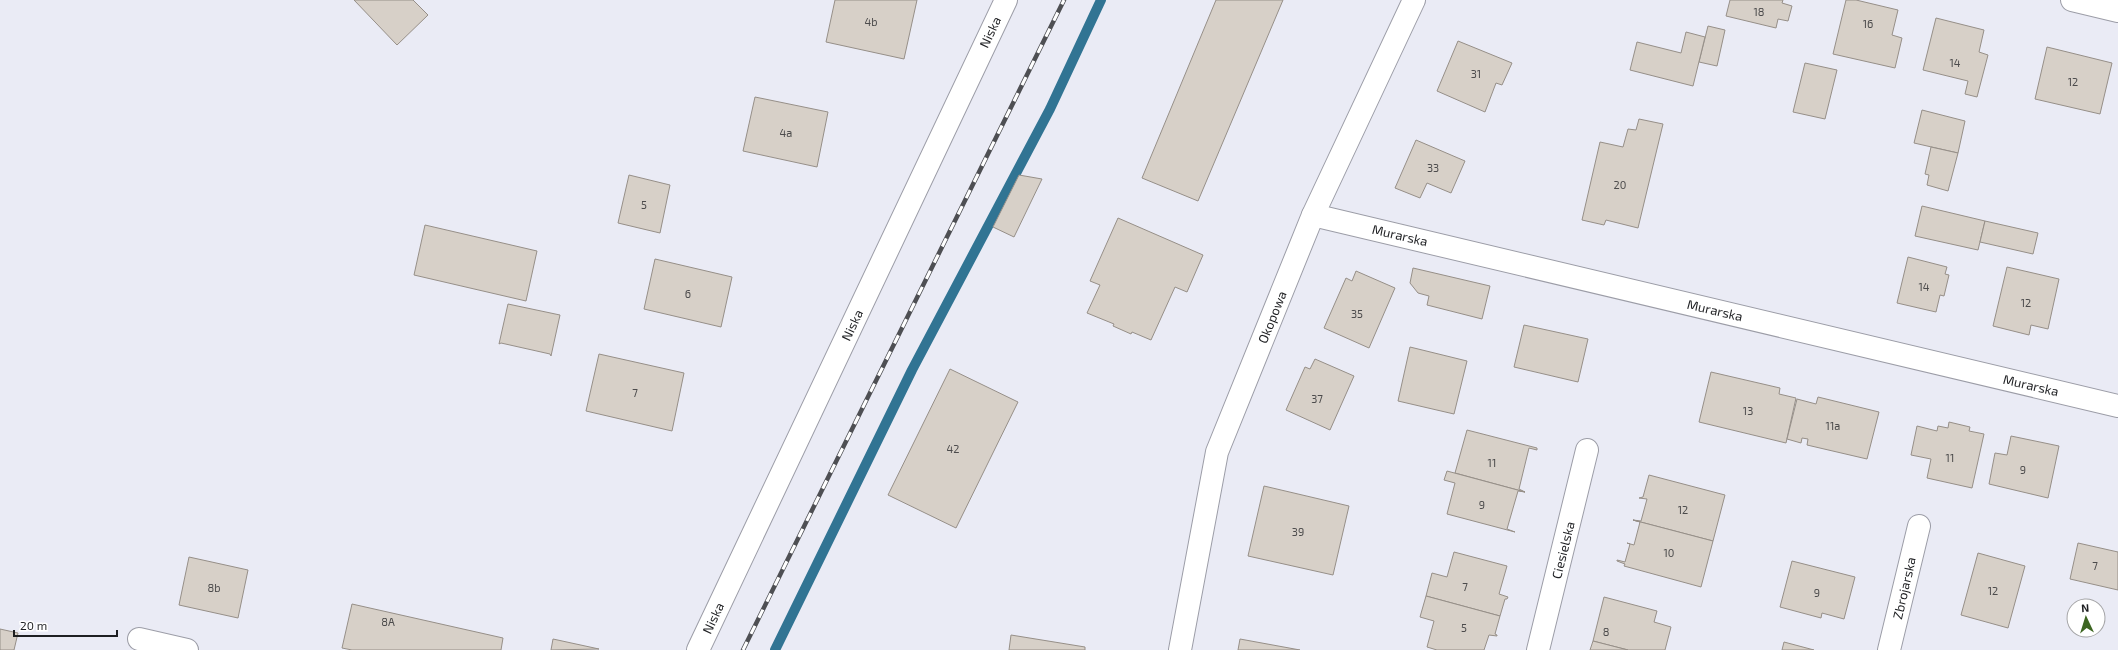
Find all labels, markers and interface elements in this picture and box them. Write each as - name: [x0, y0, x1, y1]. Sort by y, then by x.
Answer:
- house number: 18: [1753, 5, 1765, 18]
- street label: Niska: [976, 14, 1004, 50]
- house number: 4b: [864, 15, 878, 28]
- house number: 16: [1863, 17, 1873, 30]
- house number: 14: [1949, 56, 1961, 69]
- house number: 31: [1471, 67, 1481, 80]
- house number: 12: [2068, 75, 2078, 88]
- house number: 4a: [780, 126, 792, 139]
- house number: 33: [1427, 161, 1439, 174]
- house number: 20: [1614, 178, 1626, 191]
- house number: 5: [641, 198, 647, 211]
- street label: Murarska: [1371, 221, 1429, 249]
- house number: 14: [1918, 280, 1930, 293]
- house number: 6: [685, 287, 691, 300]
- street label: Okopowa: [1254, 288, 1290, 346]
- street label: Murarska: [1686, 296, 1744, 324]
- house number: 12: [2021, 296, 2031, 309]
- street label: Niska: [838, 307, 866, 343]
- house number: 35: [1351, 307, 1363, 320]
- street label: Murarska: [2002, 371, 2060, 399]
- house number: 7: [632, 386, 638, 399]
- house number: 37: [1311, 392, 1323, 405]
- house number: 13: [1743, 404, 1753, 417]
- house number: 11a: [1826, 419, 1840, 432]
- house number: 42: [947, 442, 959, 455]
- house number: 11: [1946, 451, 1954, 464]
- house number: 11: [1488, 456, 1496, 469]
- house number: 9: [2020, 463, 2026, 476]
- house number: 9: [1479, 498, 1485, 511]
- house number: 12: [1678, 503, 1688, 516]
- street label: Ciesielska: [1548, 520, 1578, 580]
- house number: 39: [1292, 525, 1304, 538]
- house number: 10: [1663, 546, 1675, 559]
- street label: Zbrojarska: [1889, 555, 1919, 621]
- house number: 7: [2092, 559, 2098, 572]
- house number: 7: [1462, 580, 1468, 593]
- house number: 8b: [208, 581, 220, 594]
- house number: 12: [1988, 584, 1998, 597]
- house number: 9: [1814, 586, 1820, 599]
- north arrow: [2066, 598, 2106, 638]
- street label: Niska: [699, 600, 727, 636]
- text: N: [2081, 601, 2090, 614]
- scale bar: [14, 612, 117, 638]
- house number: 8A: [381, 615, 395, 628]
- text: 20 m: [20, 618, 47, 632]
- house number: 5: [1461, 621, 1467, 634]
- house number: 8: [1603, 625, 1609, 638]

